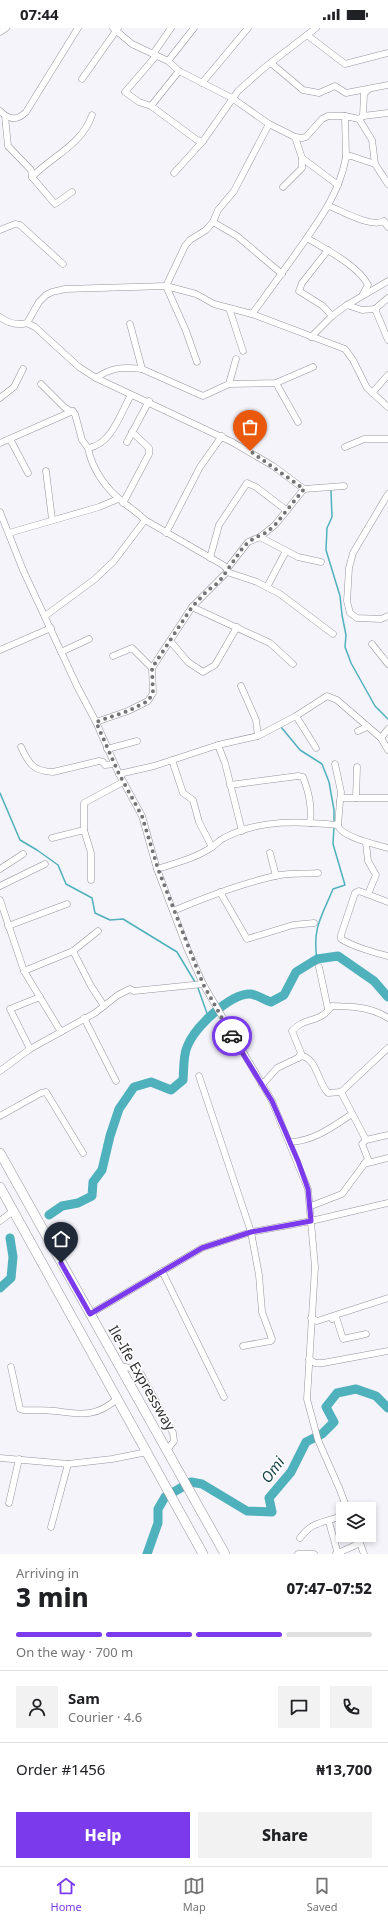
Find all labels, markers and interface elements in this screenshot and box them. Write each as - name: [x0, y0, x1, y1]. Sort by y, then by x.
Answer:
- text: 07:44: [20, 4, 59, 24]
- pin: [233, 410, 267, 451]
- icon: bag: [239, 416, 261, 438]
- courier: [212, 1016, 252, 1056]
- icon: car: [221, 1025, 243, 1047]
- pin: [44, 1222, 78, 1263]
- icon: home: [50, 1228, 72, 1250]
- street label: Ile-Ife Expressway: [105, 1322, 181, 1435]
- water label: Omi: [256, 1451, 289, 1487]
- map controls: [336, 1502, 376, 1542]
- button: layers: [336, 1502, 376, 1542]
- text: Arriving in: [16, 1564, 79, 1582]
- text: 07:47–07:52: [287, 1578, 372, 1598]
- text: 3 min: [16, 1579, 89, 1615]
- text: On the way · 700 m: [16, 1643, 133, 1661]
- button: person: [16, 1686, 58, 1728]
- button: chat: [278, 1686, 320, 1728]
- button: phone: [330, 1686, 372, 1728]
- text: Sam: [68, 1688, 100, 1708]
- text: Courier · 4.6: [68, 1708, 142, 1726]
- text: Order #1456: [16, 1759, 105, 1779]
- text: ₦13,700: [316, 1759, 372, 1779]
- button: Help: [16, 1812, 190, 1858]
- button: Share: [198, 1812, 372, 1858]
- tab: Home: [51, 1875, 82, 1914]
- tab: Map: [183, 1875, 206, 1914]
- tab: Saved: [307, 1875, 338, 1914]

